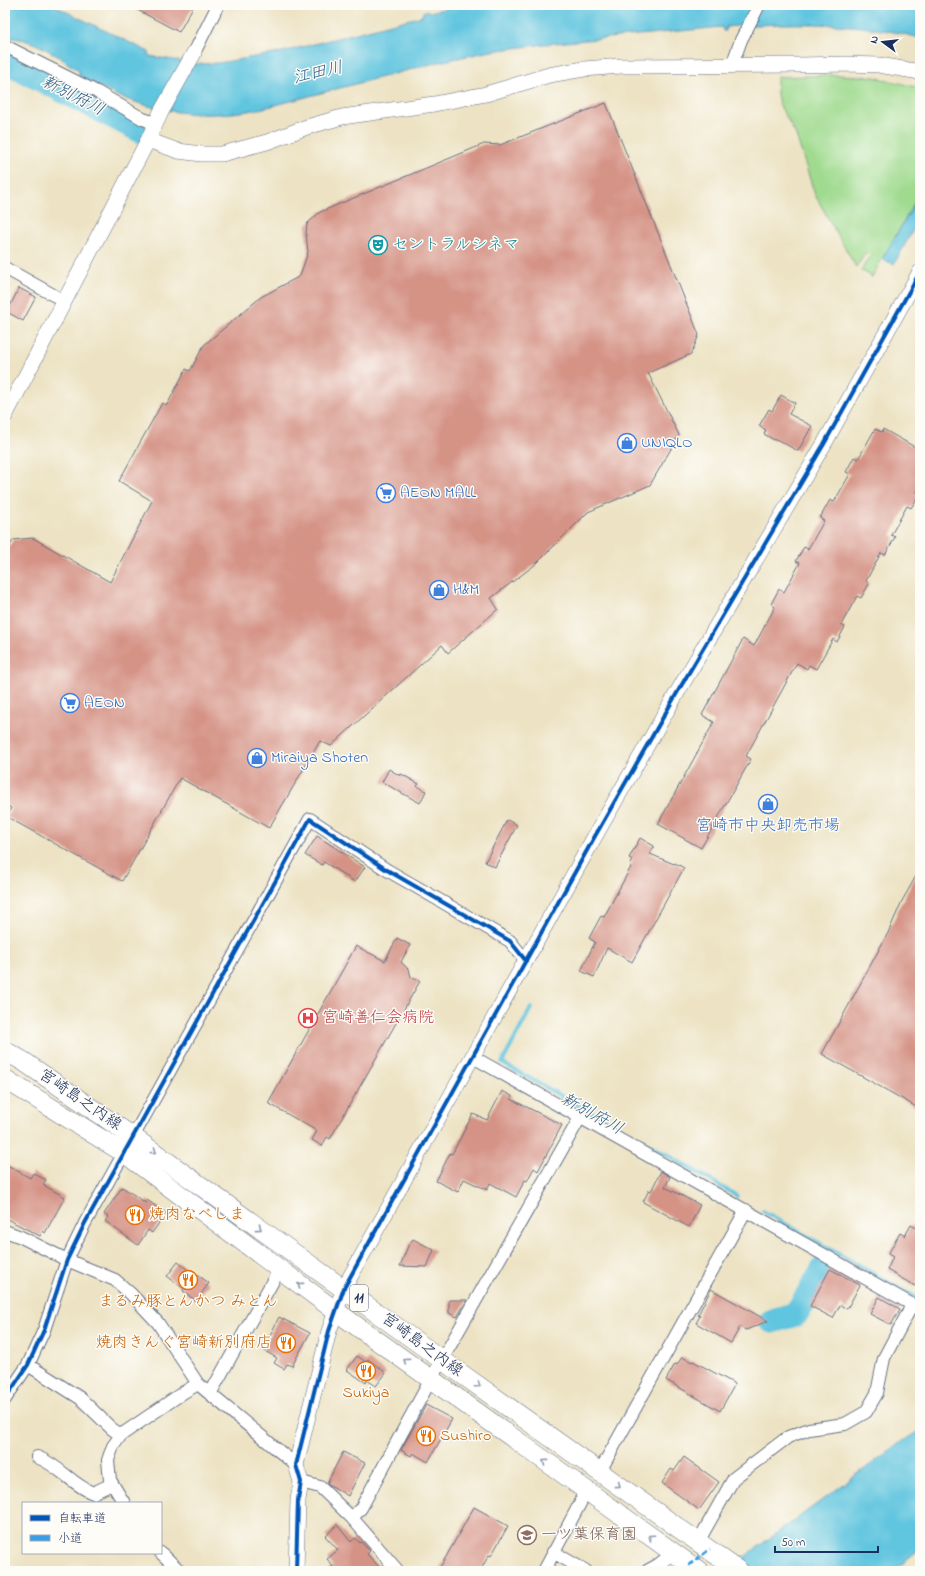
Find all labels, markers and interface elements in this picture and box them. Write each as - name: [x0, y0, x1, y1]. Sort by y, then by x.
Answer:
- north arrow: [863, 22, 903, 62]
- text: N: [866, 34, 883, 45]
- water label: 江田川: [290, 55, 346, 91]
- water label: 新別府川: [37, 69, 109, 123]
- place label: セントラルシネマ: [392, 233, 519, 257]
- theatre icon: セントラルシネマ: [367, 234, 389, 256]
- place label: UNIQLO: [641, 431, 692, 455]
- shop icon: UNIQLO: [616, 432, 638, 454]
- place label: AEON MALL: [400, 481, 476, 505]
- supermarket icon: AEON MALL: [375, 482, 397, 504]
- place label: H&M: [453, 578, 479, 602]
- shop icon: H&M: [428, 579, 450, 601]
- place label: AEON: [84, 691, 125, 715]
- supermarket icon: AEON: [59, 692, 81, 714]
- place label: Miraiya Shoten: [271, 746, 368, 770]
- shop icon: Miraiya Shoten: [246, 747, 268, 769]
- shop icon: 宮崎市中央卸売市場: [757, 793, 779, 815]
- place label: 宮崎市中央卸売市場: [696, 814, 840, 838]
- place label: 宮崎善仁会病院: [322, 1006, 434, 1030]
- hospital icon: 宮崎善仁会病院: [297, 1007, 319, 1029]
- street label: 宮崎島之内線: [33, 1063, 127, 1137]
- water label: 新別府川: [556, 1087, 628, 1141]
- one-way arrow: [149, 1146, 156, 1153]
- place label: 焼肉なべしま: [149, 1203, 245, 1227]
- restaurant icon: 焼肉なべしま: [124, 1204, 146, 1226]
- one-way arrow: [254, 1223, 261, 1230]
- restaurant icon: まるみ豚とんかつ みとん: [177, 1269, 199, 1291]
- one-way arrow: [298, 1283, 305, 1290]
- road number: 11: [350, 1285, 368, 1311]
- place label: まるみ豚とんかつ みとん: [98, 1290, 278, 1314]
- street label: 宮崎島之内線: [376, 1307, 468, 1383]
- place label: 焼肉きんぐ宮崎新別府店: [96, 1331, 272, 1355]
- restaurant icon: 焼肉きんぐ宮崎新別府店: [275, 1332, 297, 1354]
- one-way arrow: [403, 1359, 410, 1366]
- restaurant icon: Sukiya: [355, 1360, 377, 1382]
- one-way arrow: [474, 1380, 481, 1388]
- place label: Sukiya: [343, 1381, 389, 1405]
- place label: Sushiro: [440, 1424, 491, 1448]
- restaurant icon: Sushiro: [415, 1425, 437, 1447]
- one-way arrow: [543, 1460, 550, 1467]
- one-way arrow: [614, 1480, 621, 1487]
- legend: [22, 1502, 162, 1554]
- text: 自転車道: [58, 1510, 106, 1528]
- place label: 一ツ葉保育園: [541, 1523, 637, 1547]
- school or university icon: 一ツ葉保育園: [516, 1524, 538, 1546]
- scale bar: [775, 1528, 878, 1554]
- text: 小道: [58, 1530, 82, 1548]
- text: 50 m: [781, 1534, 805, 1552]
- one-way arrow: [649, 1535, 656, 1542]

